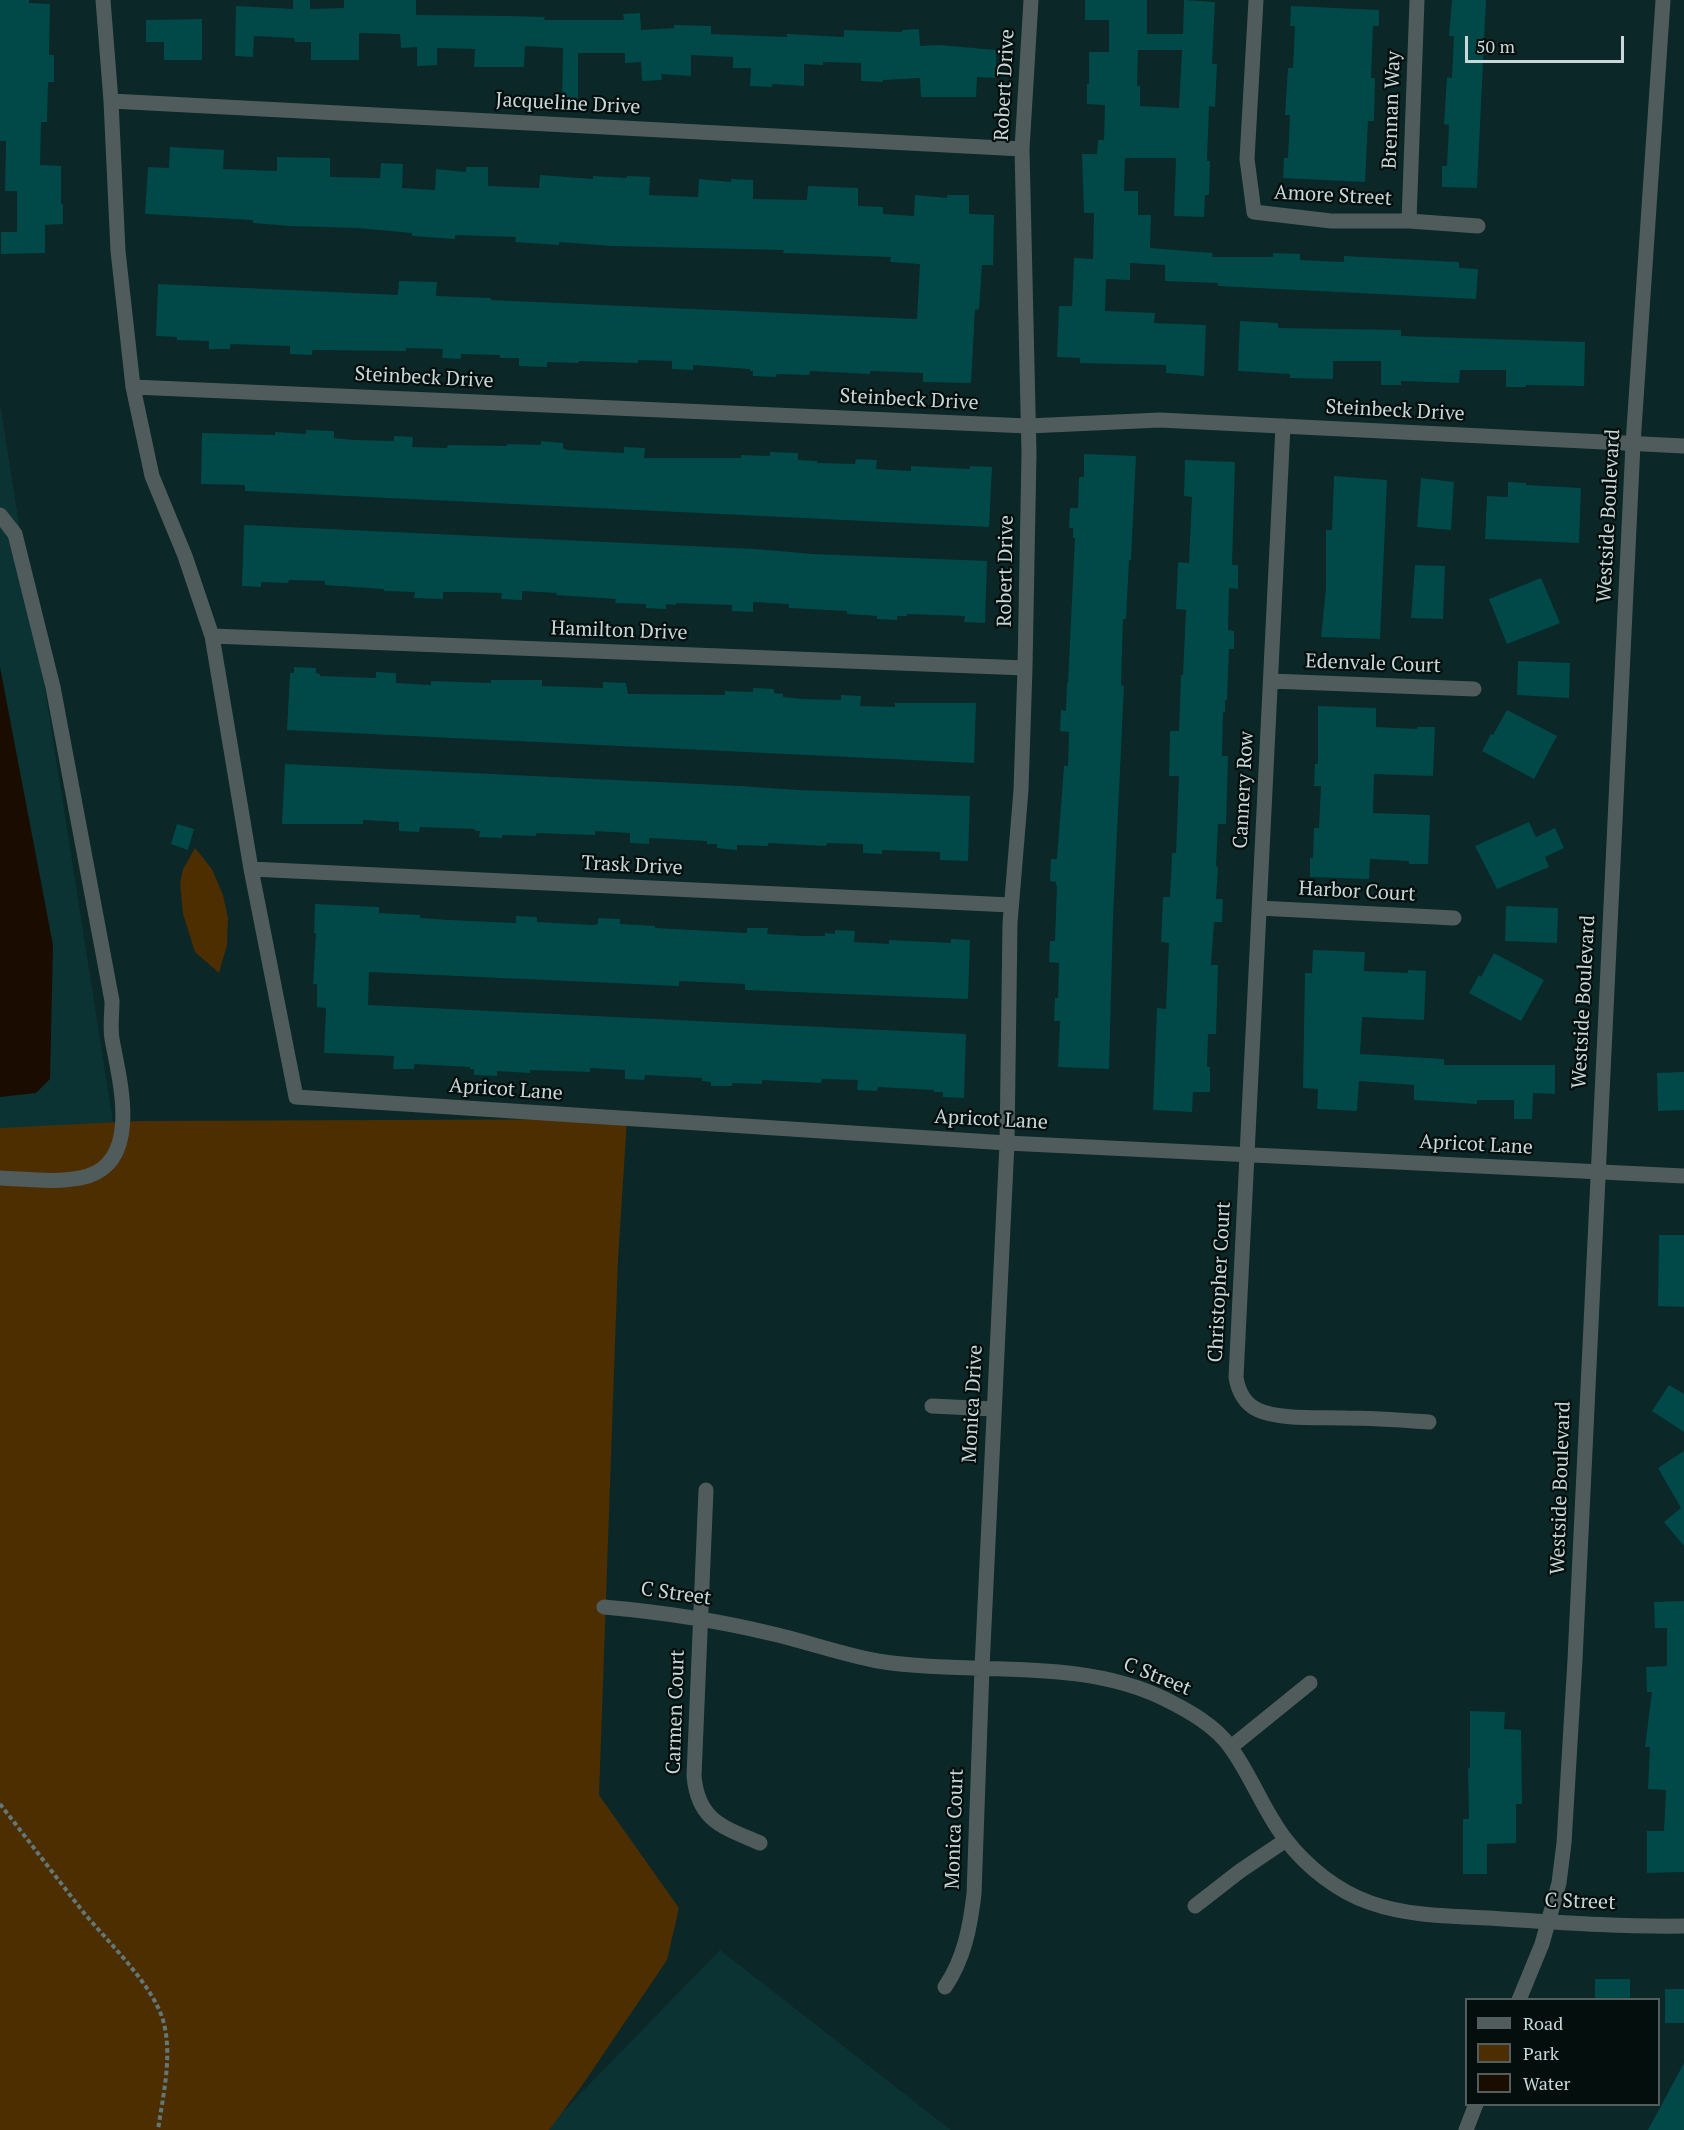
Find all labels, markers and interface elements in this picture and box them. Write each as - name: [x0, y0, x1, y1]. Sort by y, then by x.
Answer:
- scale bar: [1468, 24, 1627, 62]
- street label: Robert Drive: [990, 28, 1020, 142]
- text: 50 m: [1476, 34, 1515, 58]
- street label: Brennan Way: [1378, 51, 1406, 169]
- street label: Jacqueline Drive: [495, 88, 641, 120]
- street label: Amore Street: [1273, 181, 1393, 211]
- street label: Steinbeck Drive: [354, 362, 494, 394]
- street label: Steinbeck Drive: [839, 384, 979, 416]
- street label: Steinbeck Drive: [1325, 395, 1465, 427]
- street label: Westside Boulevard: [1592, 429, 1626, 603]
- street label: Robert Drive: [993, 515, 1019, 627]
- street label: Hamilton Drive: [550, 617, 688, 645]
- street label: Edenvale Court: [1305, 650, 1441, 678]
- street label: Cannery Row: [1229, 731, 1259, 849]
- street label: Trask Drive: [581, 851, 683, 881]
- street label: Harbor Court: [1298, 877, 1416, 907]
- street label: Westside Boulevard: [1567, 915, 1601, 1089]
- street label: Apricot Lane: [448, 1074, 564, 1106]
- street label: Apricot Lane: [934, 1105, 1048, 1135]
- street label: Apricot Lane: [1419, 1130, 1533, 1160]
- street label: Christopher Court: [1204, 1201, 1236, 1363]
- street label: Monica Drive: [958, 1344, 988, 1464]
- street label: Westside Boulevard: [1546, 1401, 1576, 1575]
- street label: C Street: [639, 1577, 713, 1611]
- street label: Carmen Court: [662, 1649, 690, 1775]
- street label: C Street: [1120, 1653, 1194, 1701]
- street label: Monica Court: [941, 1768, 969, 1890]
- street label: C Street: [1544, 1889, 1616, 1915]
- legend: [1465, 1998, 1660, 2106]
- text: Road: [1523, 2011, 1563, 2035]
- text: Park: [1523, 2041, 1559, 2065]
- text: Water: [1523, 2071, 1570, 2095]

